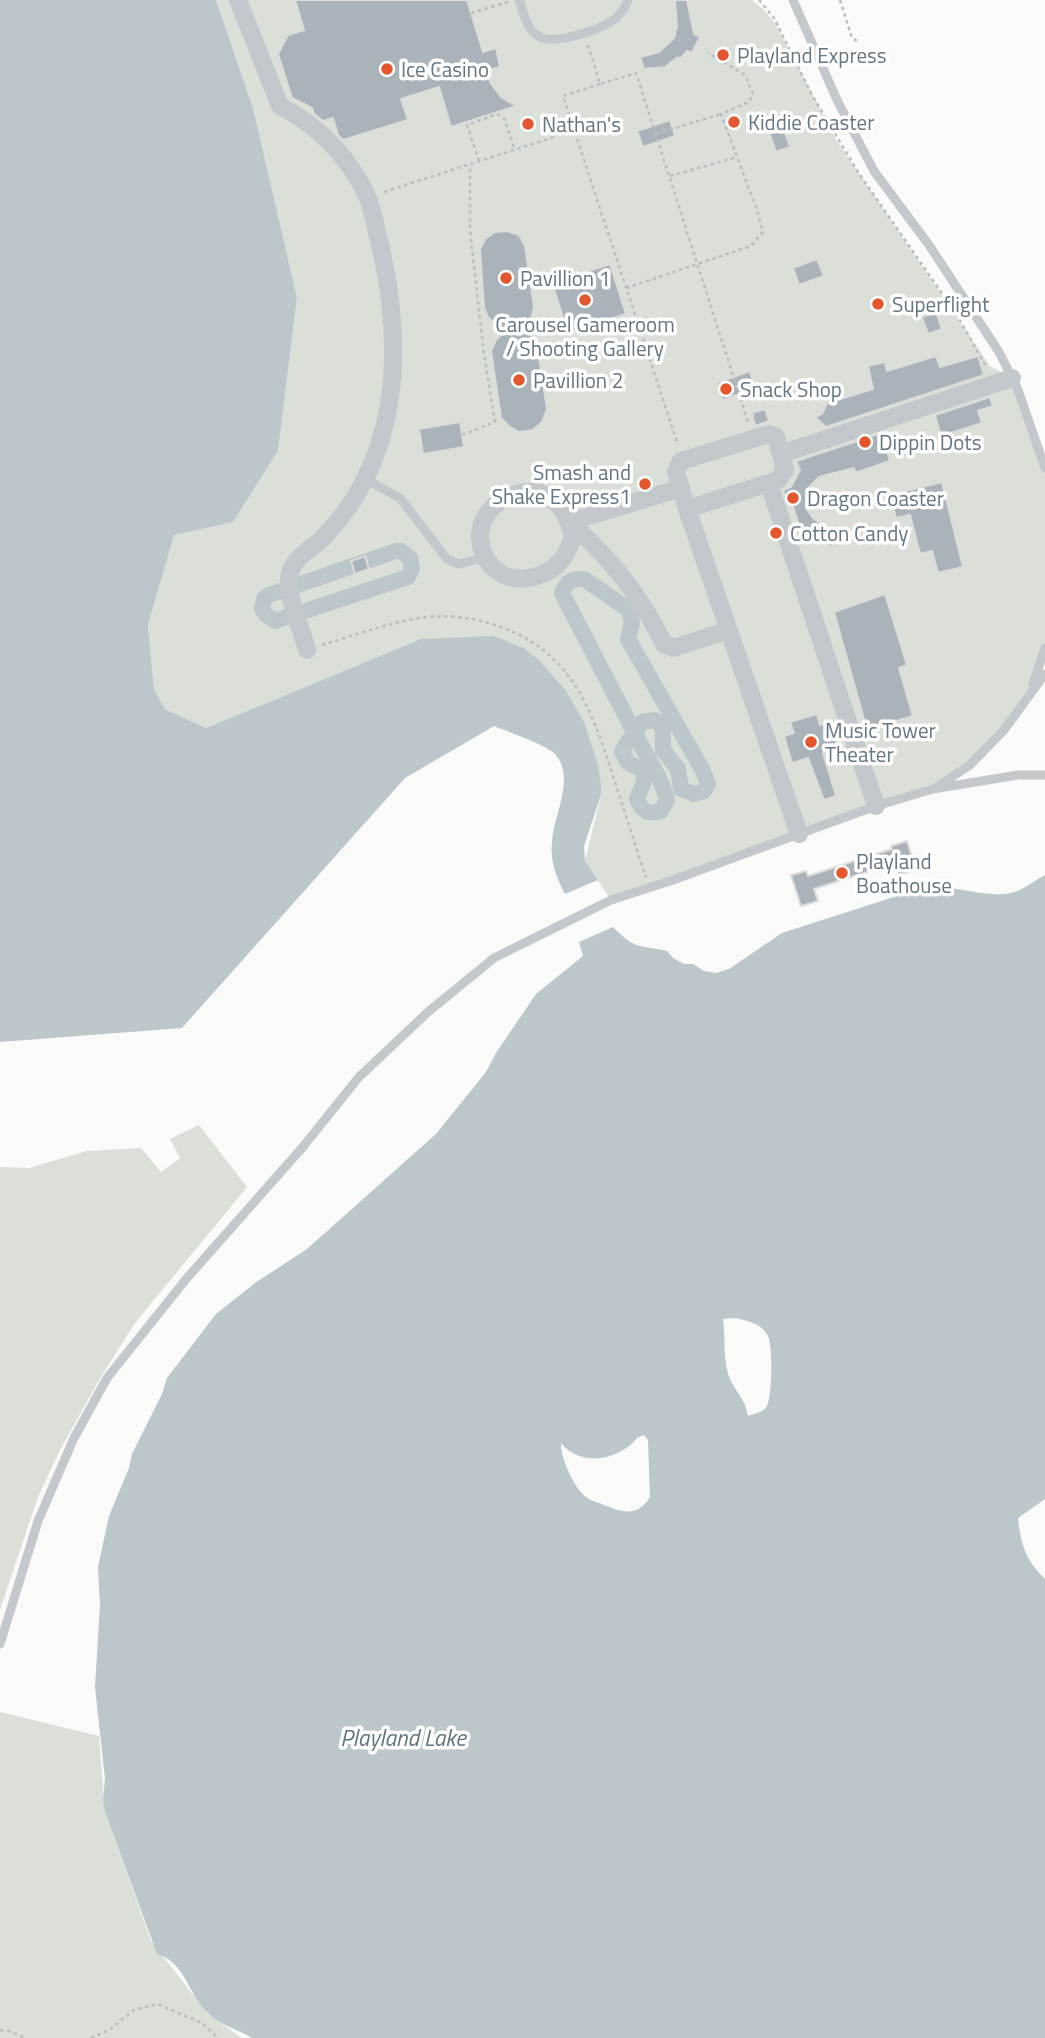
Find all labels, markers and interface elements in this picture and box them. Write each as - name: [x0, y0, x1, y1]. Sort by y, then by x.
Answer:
- place label: Playland Express: [737, 39, 887, 71]
- marker: Playland Express: [715, 47, 731, 63]
- place label: Ice Casino: [401, 53, 489, 85]
- marker: Ice Casino: [379, 61, 395, 77]
- place label: Kiddie Coaster: [748, 106, 874, 138]
- place label: Nathan's: [542, 108, 621, 140]
- marker: Kiddie Coaster: [726, 114, 742, 130]
- marker: Nathan's: [520, 116, 536, 132]
- place label: Pavillion 1: [520, 262, 611, 294]
- marker: Pavillion 1: [498, 270, 514, 286]
- place label: Superflight: [892, 288, 990, 320]
- marker: Carousel Gameroom / Shooting Gallery: [577, 292, 593, 308]
- marker: Superflight: [870, 296, 886, 312]
- place label: Carousel Gameroom / Shooting Gallery: [495, 308, 675, 364]
- place label: Pavillion 2: [533, 364, 624, 396]
- marker: Pavillion 2: [511, 372, 527, 388]
- place label: Snack Shop: [740, 373, 842, 405]
- marker: Snack Shop: [718, 381, 734, 397]
- place label: Dippin Dots: [879, 426, 981, 458]
- marker: Dippin Dots: [857, 434, 873, 450]
- place label: Smash and Shake Express1: [492, 456, 631, 512]
- marker: Smash and Shake Express1: [637, 476, 653, 492]
- place label: Dragon Coaster: [807, 482, 944, 514]
- marker: Dragon Coaster: [785, 490, 801, 506]
- place label: Cotton Candy: [790, 517, 908, 549]
- marker: Cotton Candy: [768, 525, 784, 541]
- place label: Music Tower Theater: [825, 714, 936, 770]
- marker: Music Tower Theater: [803, 734, 819, 750]
- place label: Playland Boathouse: [856, 845, 952, 901]
- marker: Playland Boathouse: [834, 865, 850, 881]
- water label: Playland Lake: [340, 1720, 467, 1755]

